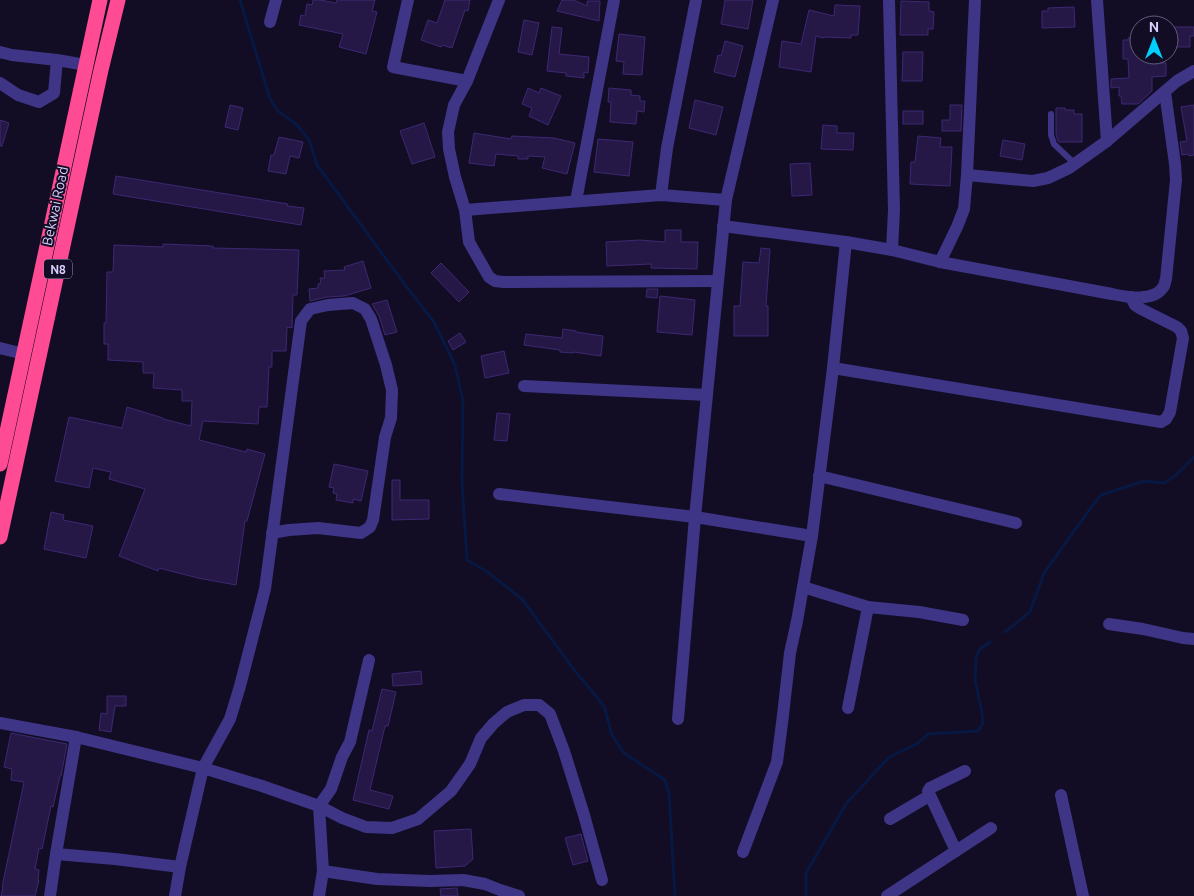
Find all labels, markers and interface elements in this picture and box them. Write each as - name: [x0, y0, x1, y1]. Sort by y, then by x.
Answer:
- north arrow: [1129, 15, 1179, 65]
- text: N: [1149, 19, 1159, 35]
- street label: Bekwai Road: [39, 165, 71, 247]
- road number: N8: [44, 260, 72, 278]

